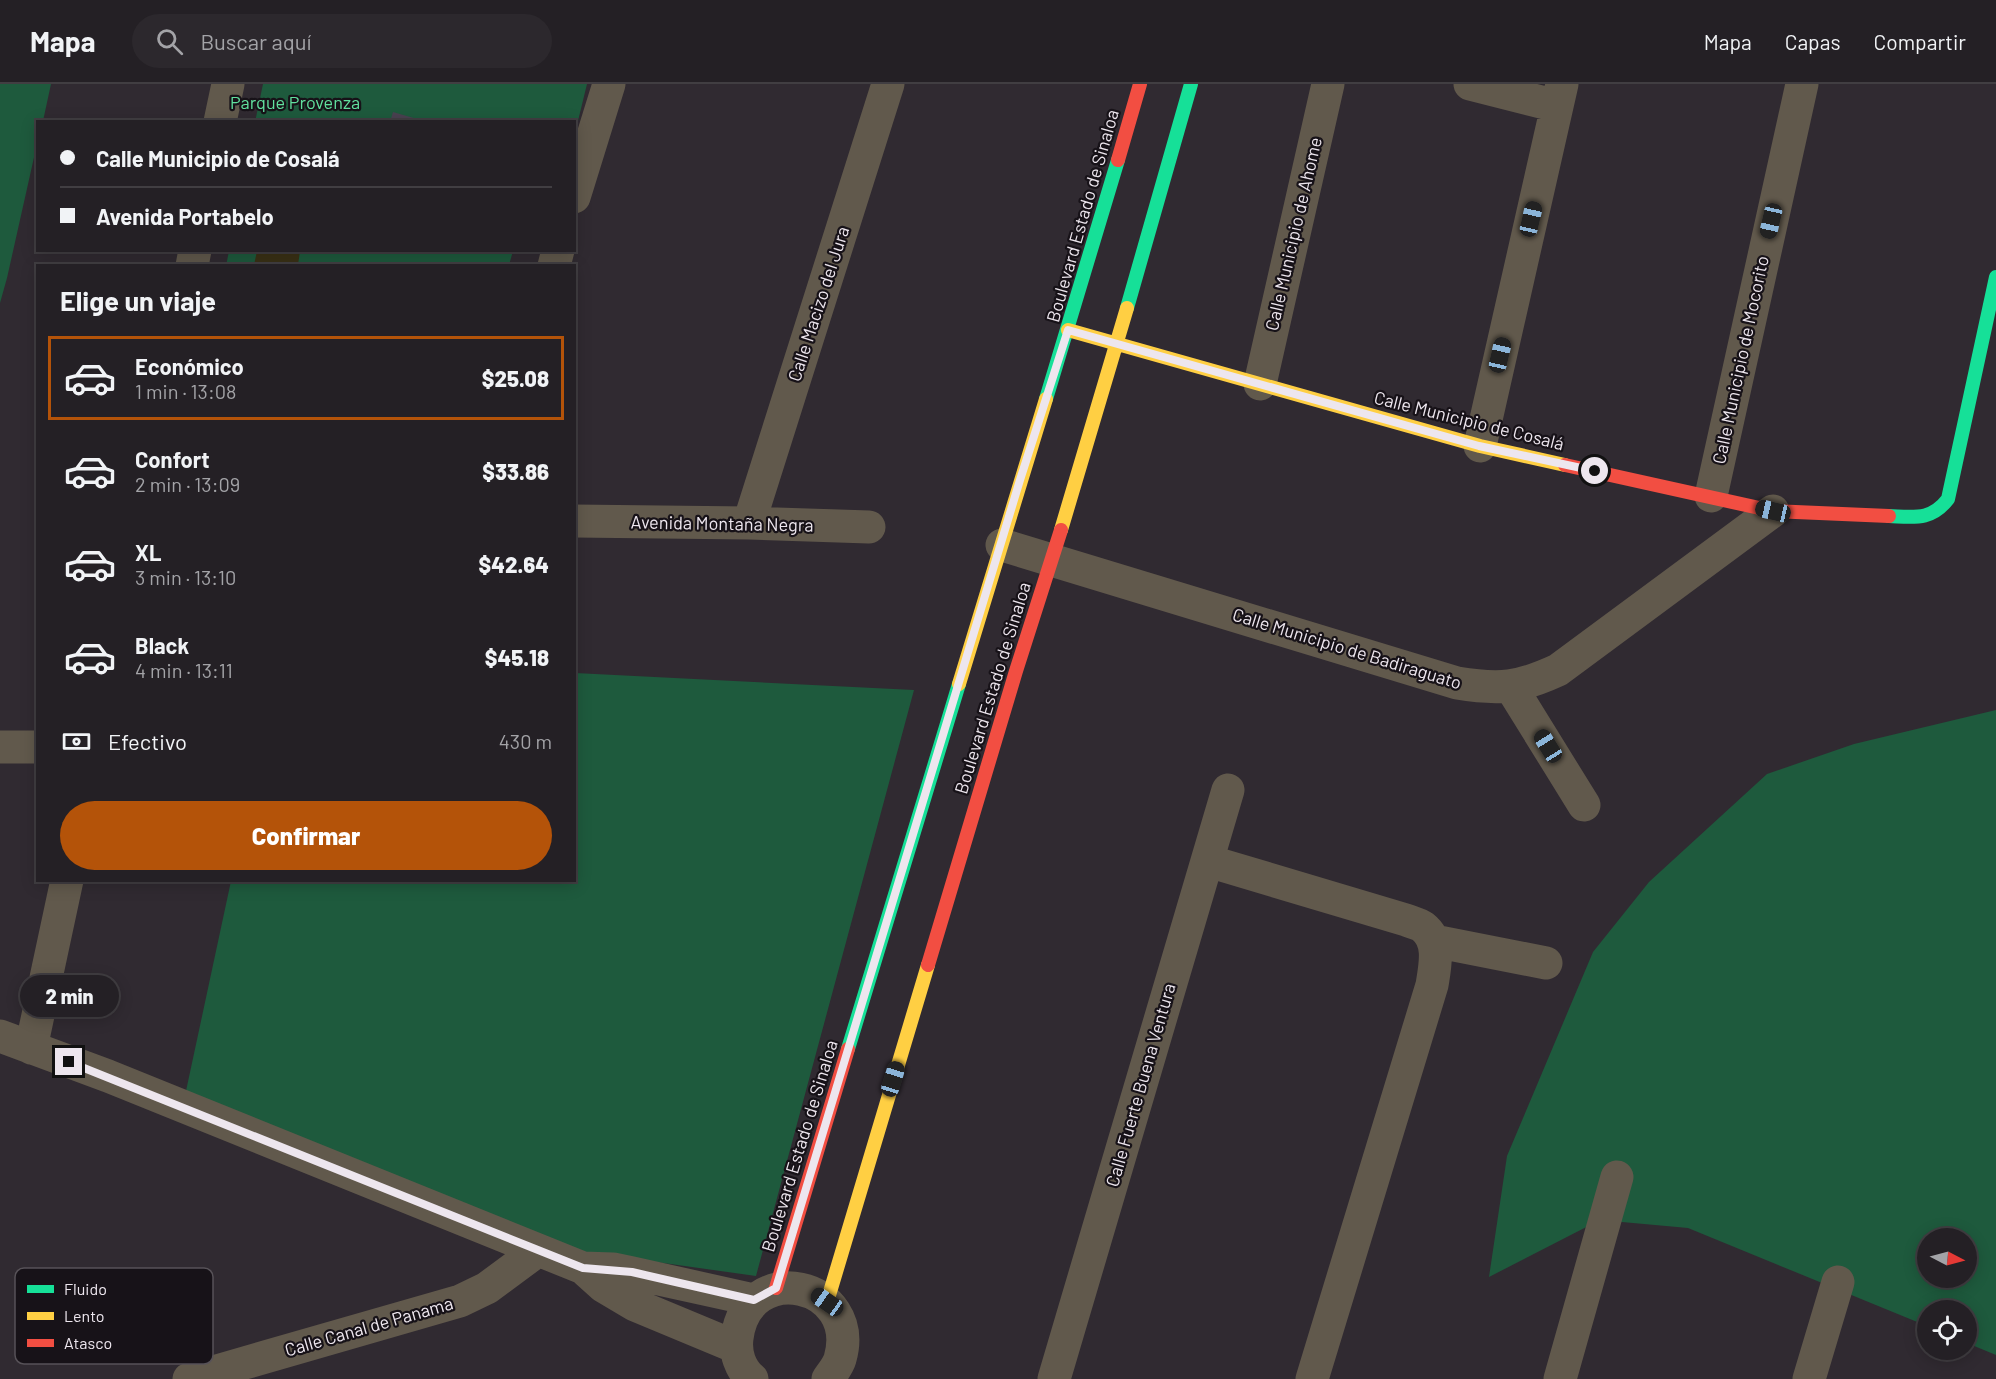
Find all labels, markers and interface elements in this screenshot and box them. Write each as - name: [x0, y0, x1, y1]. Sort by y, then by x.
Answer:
- search box: [132, 14, 552, 68]
- text: Mapa: [30, 24, 96, 58]
- icon: search: [153, 25, 186, 58]
- text: Buscar aquí: [201, 28, 311, 54]
- text: Mapa: [1704, 29, 1752, 54]
- text: Capas: [1785, 29, 1841, 54]
- text: Compartir: [1874, 29, 1966, 54]
- park label: Parque Provenza: [230, 91, 360, 113]
- street label: Boulevard Estado de Sinaloa: [1041, 107, 1123, 325]
- street label: Calle Municipio de Ahome: [1260, 135, 1326, 333]
- text: Calle Municipio de Cosalá: [96, 145, 340, 171]
- car: [1518, 199, 1544, 239]
- car: [1758, 201, 1784, 241]
- text: Avenida Portabelo: [96, 203, 274, 229]
- street label: Calle Macizo del Jura: [783, 223, 854, 384]
- street label: Calle Municipio de Mocorito: [1707, 254, 1773, 466]
- text: Elige un viaje: [60, 284, 216, 316]
- car: [1487, 335, 1513, 375]
- icon: car: [63, 351, 117, 405]
- text: Económico: [135, 353, 244, 379]
- text: $25.08: [482, 365, 549, 391]
- text: 1 min · 13:08: [135, 379, 236, 403]
- street label: Calle Municipio de Cosalá: [1372, 386, 1567, 454]
- icon: car: [63, 444, 117, 498]
- text: Confort: [135, 446, 210, 472]
- route start: [1581, 457, 1608, 484]
- text: $33.86: [482, 458, 549, 484]
- text: 2 min · 13:09: [135, 472, 240, 496]
- car: [1753, 498, 1793, 524]
- street label: Avenida Montaña Negra: [630, 510, 814, 536]
- icon: car: [63, 537, 117, 591]
- text: XL: [135, 539, 161, 565]
- text: $42.64: [479, 551, 549, 577]
- text: 3 min · 13:10: [135, 565, 236, 589]
- street label: Boulevard Estado de Sinaloa: [949, 579, 1035, 796]
- street label: Calle Municipio de Badiraguato: [1230, 603, 1464, 693]
- icon: car: [63, 630, 117, 684]
- text: Black: [135, 632, 189, 658]
- text: $45.18: [485, 644, 549, 670]
- text: 4 min · 13:11: [135, 658, 233, 682]
- icon: cash: [60, 725, 93, 758]
- car: [1531, 726, 1565, 766]
- text: Efectivo: [108, 728, 187, 754]
- text: 430 m: [499, 729, 552, 753]
- button: Confirmar: [60, 801, 552, 870]
- callout: 2 min: [20, 975, 118, 1017]
- street label: Calle Fuerte Buena Ventura: [1100, 980, 1180, 1189]
- text: 2 min: [45, 984, 94, 1008]
- street label: Boulevard Estado de Sinaloa: [756, 1037, 842, 1254]
- route end: [55, 1048, 82, 1075]
- car: [879, 1059, 907, 1099]
- north arrow: [1917, 1228, 1977, 1288]
- map controls: [1917, 1228, 1977, 1360]
- legend: [15, 1268, 213, 1364]
- text: Fluido: [64, 1279, 107, 1298]
- car: [807, 1284, 847, 1320]
- street label: Calle Canal de Panama: [282, 1291, 455, 1361]
- button: locate: [1917, 1300, 1977, 1360]
- text: Lento: [64, 1306, 105, 1325]
- text: Atasco: [64, 1333, 112, 1352]

